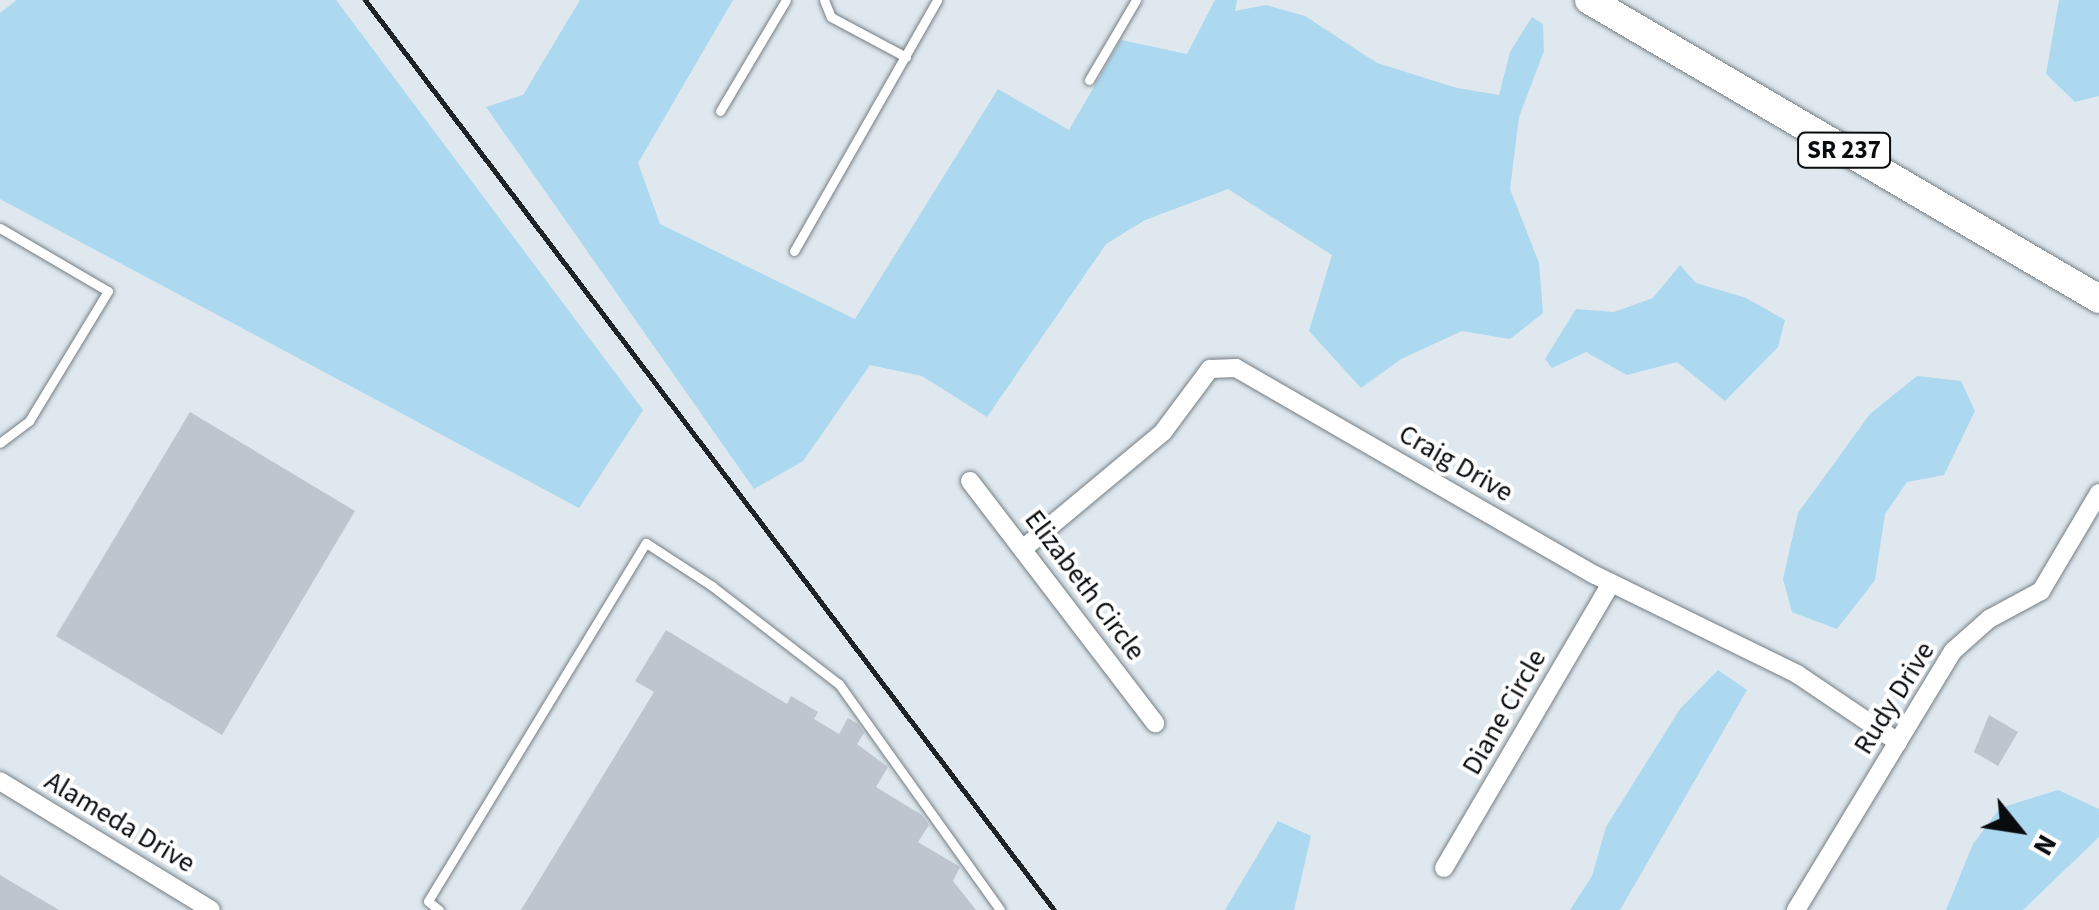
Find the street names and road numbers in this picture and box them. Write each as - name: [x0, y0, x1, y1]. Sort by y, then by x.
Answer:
- road number: SR 237: [1796, 130, 1892, 170]
- street label: Craig Drive: [1393, 417, 1519, 509]
- street label: Elizabeth Circle: [1018, 503, 1152, 667]
- street label: Rudy Drive: [1846, 636, 1942, 760]
- street label: Diane Circle: [1455, 643, 1553, 781]
- street label: Alameda Drive: [39, 764, 201, 880]

